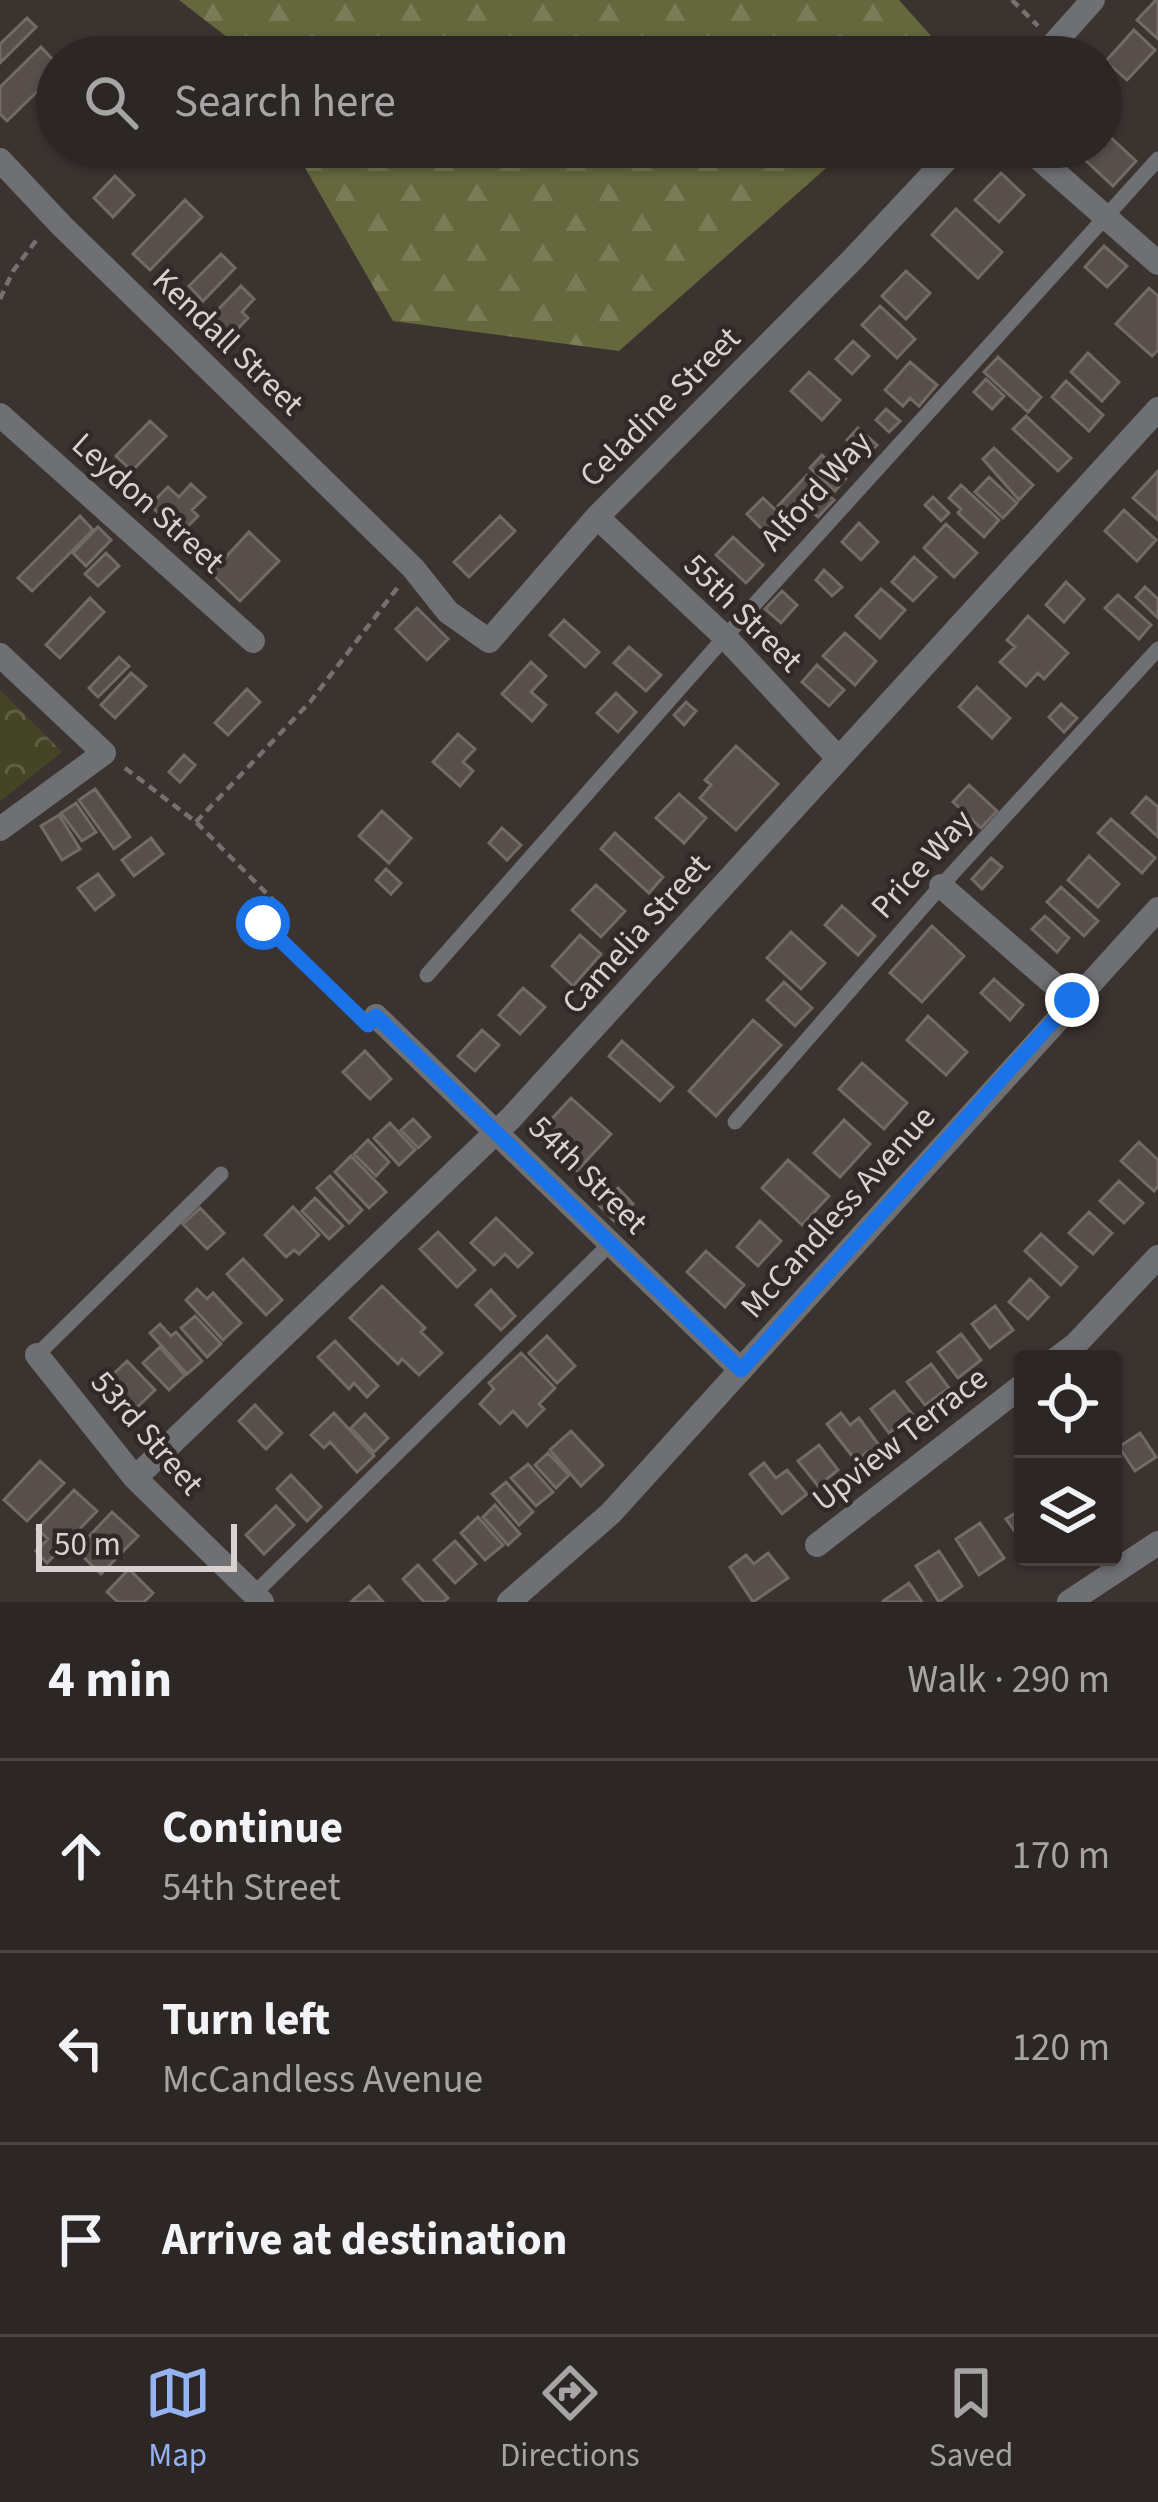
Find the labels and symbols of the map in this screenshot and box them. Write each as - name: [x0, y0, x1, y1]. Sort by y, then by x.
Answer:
- street label: Kendall Street: [142, 258, 314, 426]
- street label: Celadine Street: [569, 316, 751, 498]
- street label: Alford Way: [749, 420, 883, 561]
- street label: Leydon Street: [61, 422, 235, 584]
- street label: 55th Street: [673, 543, 813, 683]
- street label: Price Way: [860, 798, 984, 929]
- street label: Camelia Street: [551, 843, 721, 1025]
- route start: [236, 896, 290, 950]
- route end: [1045, 973, 1099, 1027]
- street label: McCandless Avenue: [730, 1095, 946, 1329]
- street label: 54th Street: [518, 1105, 658, 1245]
- street label: Upview Terrace: [802, 1355, 998, 1523]
- street label: 53rd Street: [80, 1360, 214, 1506]
- scale bar: [36, 1518, 237, 1571]

